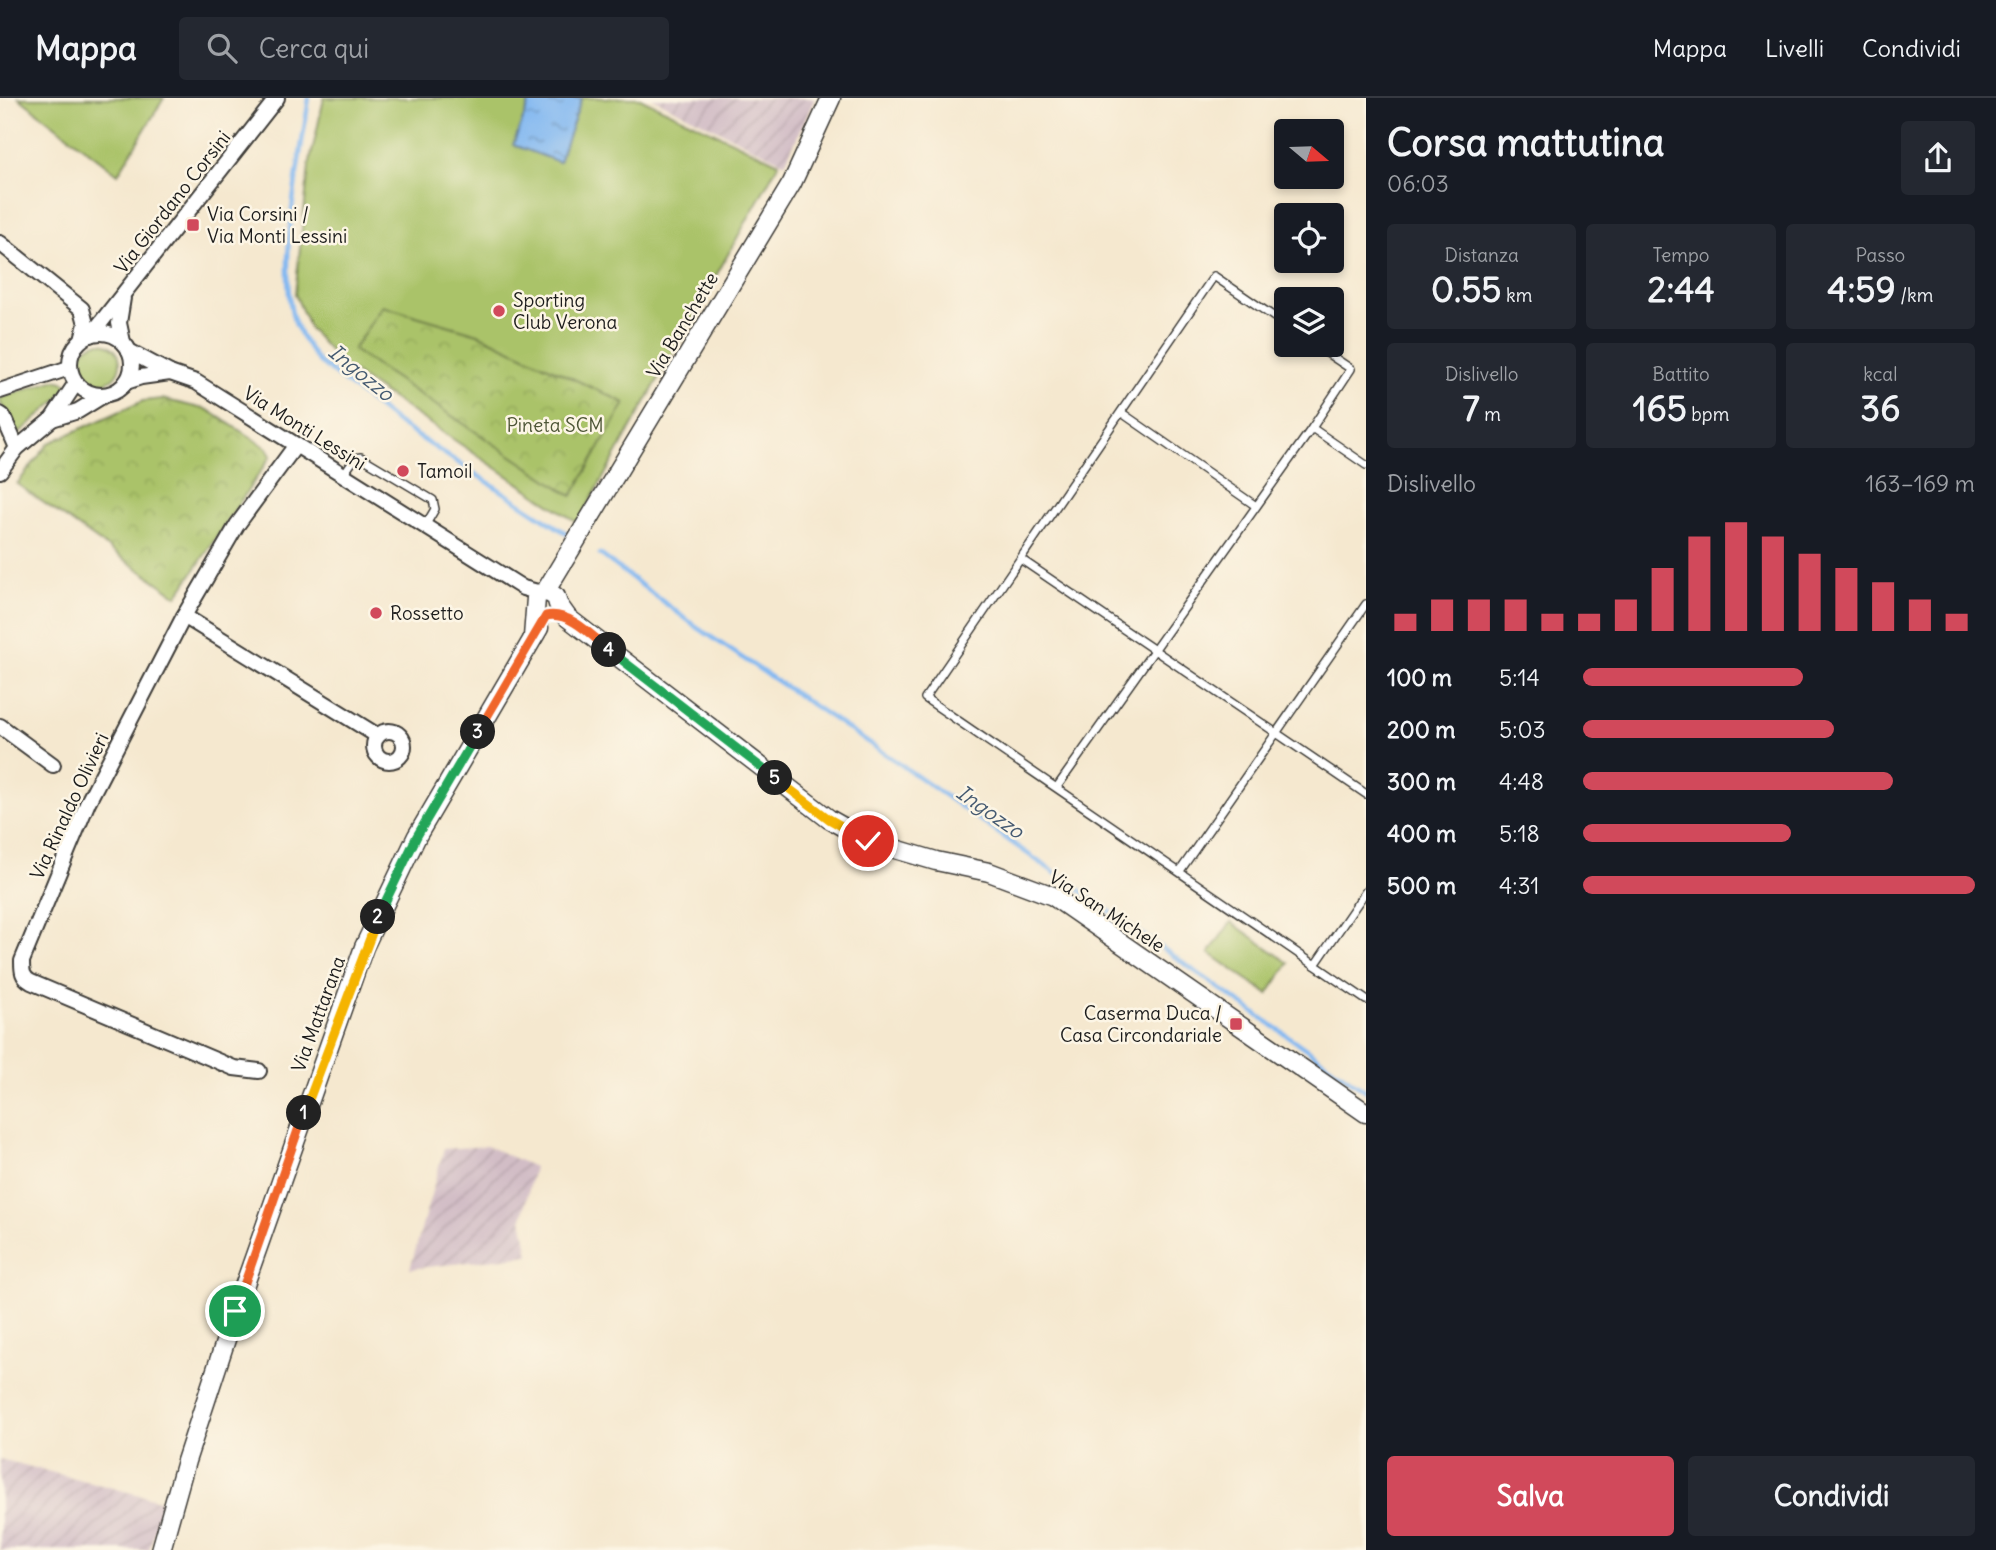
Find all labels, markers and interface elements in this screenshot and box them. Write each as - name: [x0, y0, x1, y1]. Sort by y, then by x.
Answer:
- search box: [179, 17, 669, 80]
- text: Mappa: [35, 27, 137, 69]
- icon: search: [203, 29, 241, 67]
- text: Cerca qui: [259, 32, 369, 65]
- text: Mappa: [1653, 33, 1727, 63]
- text: Livelli: [1765, 33, 1824, 63]
- text: Condividi: [1862, 33, 1961, 63]
- north arrow: [1274, 119, 1344, 189]
- map controls: [1274, 119, 1344, 357]
- text: Corsa mattutina: [1387, 119, 1664, 166]
- button: share: [1901, 121, 1975, 195]
- street label: Via Giordano Corsini: [109, 126, 235, 278]
- text: 06:03: [1387, 169, 1449, 198]
- place label: Via Corsini / Via Monti Lessini: [207, 202, 347, 248]
- button: locate: [1274, 203, 1344, 273]
- marker: Via Corsini / Via Monti Lessini: [185, 217, 201, 233]
- text: Distanza: [1444, 243, 1519, 267]
- text: Tempo: [1652, 243, 1710, 267]
- text: Passo: [1855, 243, 1905, 267]
- text: 0.55: [1431, 267, 1501, 311]
- text: 2:44: [1647, 267, 1715, 311]
- text: 4:59: [1827, 267, 1896, 311]
- street label: Via Banchette: [641, 268, 723, 382]
- text: km: [1501, 283, 1532, 307]
- text: /km: [1896, 283, 1933, 307]
- button: layers: [1274, 287, 1344, 357]
- place label: Sporting Club Verona: [513, 288, 617, 334]
- marker: Sporting Club Verona: [491, 303, 507, 319]
- water label: Ingozzo: [323, 338, 400, 408]
- text: Dislivello: [1445, 362, 1518, 386]
- text: Battito: [1652, 362, 1710, 386]
- text: kcal: [1863, 362, 1897, 386]
- street label: Via Monti Lessini: [239, 381, 371, 475]
- text: 7: [1462, 386, 1480, 430]
- text: 165: [1633, 386, 1687, 430]
- text: 36: [1860, 386, 1900, 430]
- text: m: [1480, 402, 1501, 426]
- text: bpm: [1687, 402, 1729, 426]
- park label: Pineta SCM: [506, 413, 604, 437]
- place label: Tamoil: [417, 459, 472, 483]
- marker: Tamoil: [395, 463, 411, 479]
- text: Dislivello: [1387, 469, 1476, 498]
- text: 163–169 m: [1865, 469, 1975, 498]
- place label: Rossetto: [390, 601, 464, 625]
- marker: Rossetto: [368, 605, 384, 621]
- pin: 4: [592, 632, 626, 668]
- text: 4: [603, 637, 614, 661]
- text: 100 m: [1387, 663, 1452, 692]
- text: 5:14: [1499, 663, 1540, 692]
- pin: 3: [461, 714, 496, 750]
- text: 200 m: [1387, 715, 1456, 744]
- text: 5:03: [1499, 715, 1546, 744]
- text: 3: [472, 719, 483, 743]
- street label: Via Rinaldo Olivieri: [24, 729, 114, 883]
- pin: 5: [758, 760, 792, 796]
- text: 5: [769, 765, 780, 789]
- text: 300 m: [1387, 767, 1456, 796]
- text: 4:48: [1499, 767, 1544, 796]
- water label: Ingozzo: [951, 779, 1030, 845]
- pin: [838, 811, 898, 871]
- text: 400 m: [1387, 819, 1456, 848]
- text: 5:18: [1499, 819, 1540, 848]
- icon: check: [849, 822, 887, 860]
- street label: Via San Michele: [1045, 865, 1169, 957]
- text: 500 m: [1387, 871, 1456, 900]
- text: 4:31: [1499, 871, 1539, 900]
- pin: 2: [360, 900, 396, 934]
- text: 2: [372, 904, 383, 928]
- street label: Via Mattarana: [286, 953, 350, 1075]
- place label: Caserma Duca / Casa Circondariale: [1060, 1001, 1222, 1047]
- marker: Caserma Duca / Casa Circondariale: [1228, 1016, 1244, 1032]
- pin: 1: [286, 1096, 322, 1130]
- text: 1: [300, 1100, 307, 1124]
- pin: [205, 1281, 265, 1341]
- icon: arrive: [216, 1292, 254, 1330]
- button: Salva: [1387, 1456, 1674, 1536]
- button: Condividi: [1688, 1456, 1975, 1536]

